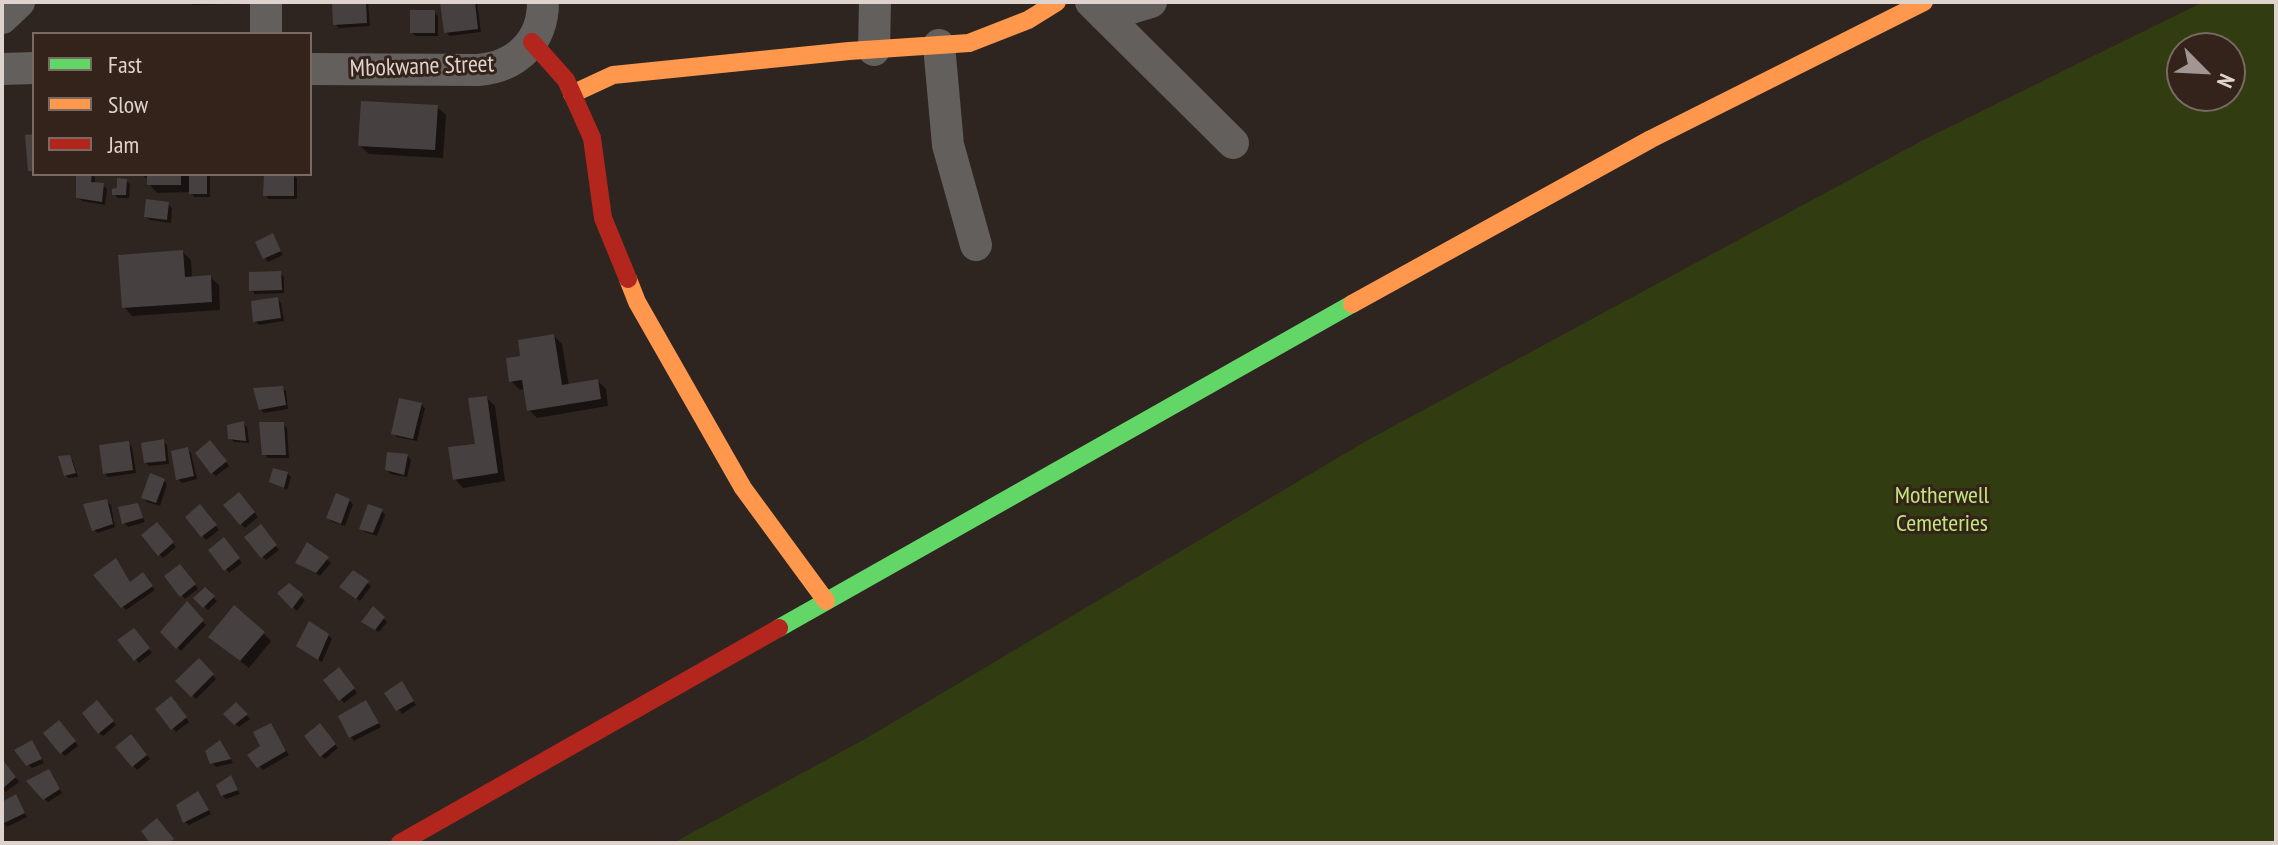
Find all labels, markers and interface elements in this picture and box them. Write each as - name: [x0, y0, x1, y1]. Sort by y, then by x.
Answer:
- legend: [32, 32, 312, 176]
- north arrow: [2166, 32, 2246, 112]
- text: Fast: [108, 49, 142, 80]
- street label: Mbokwane Street: [349, 50, 495, 84]
- text: N: [2211, 70, 2241, 92]
- text: Slow: [108, 89, 148, 120]
- text: Jam: [108, 129, 139, 160]
- park label: Motherwell Cemeteries: [1895, 482, 1989, 538]

